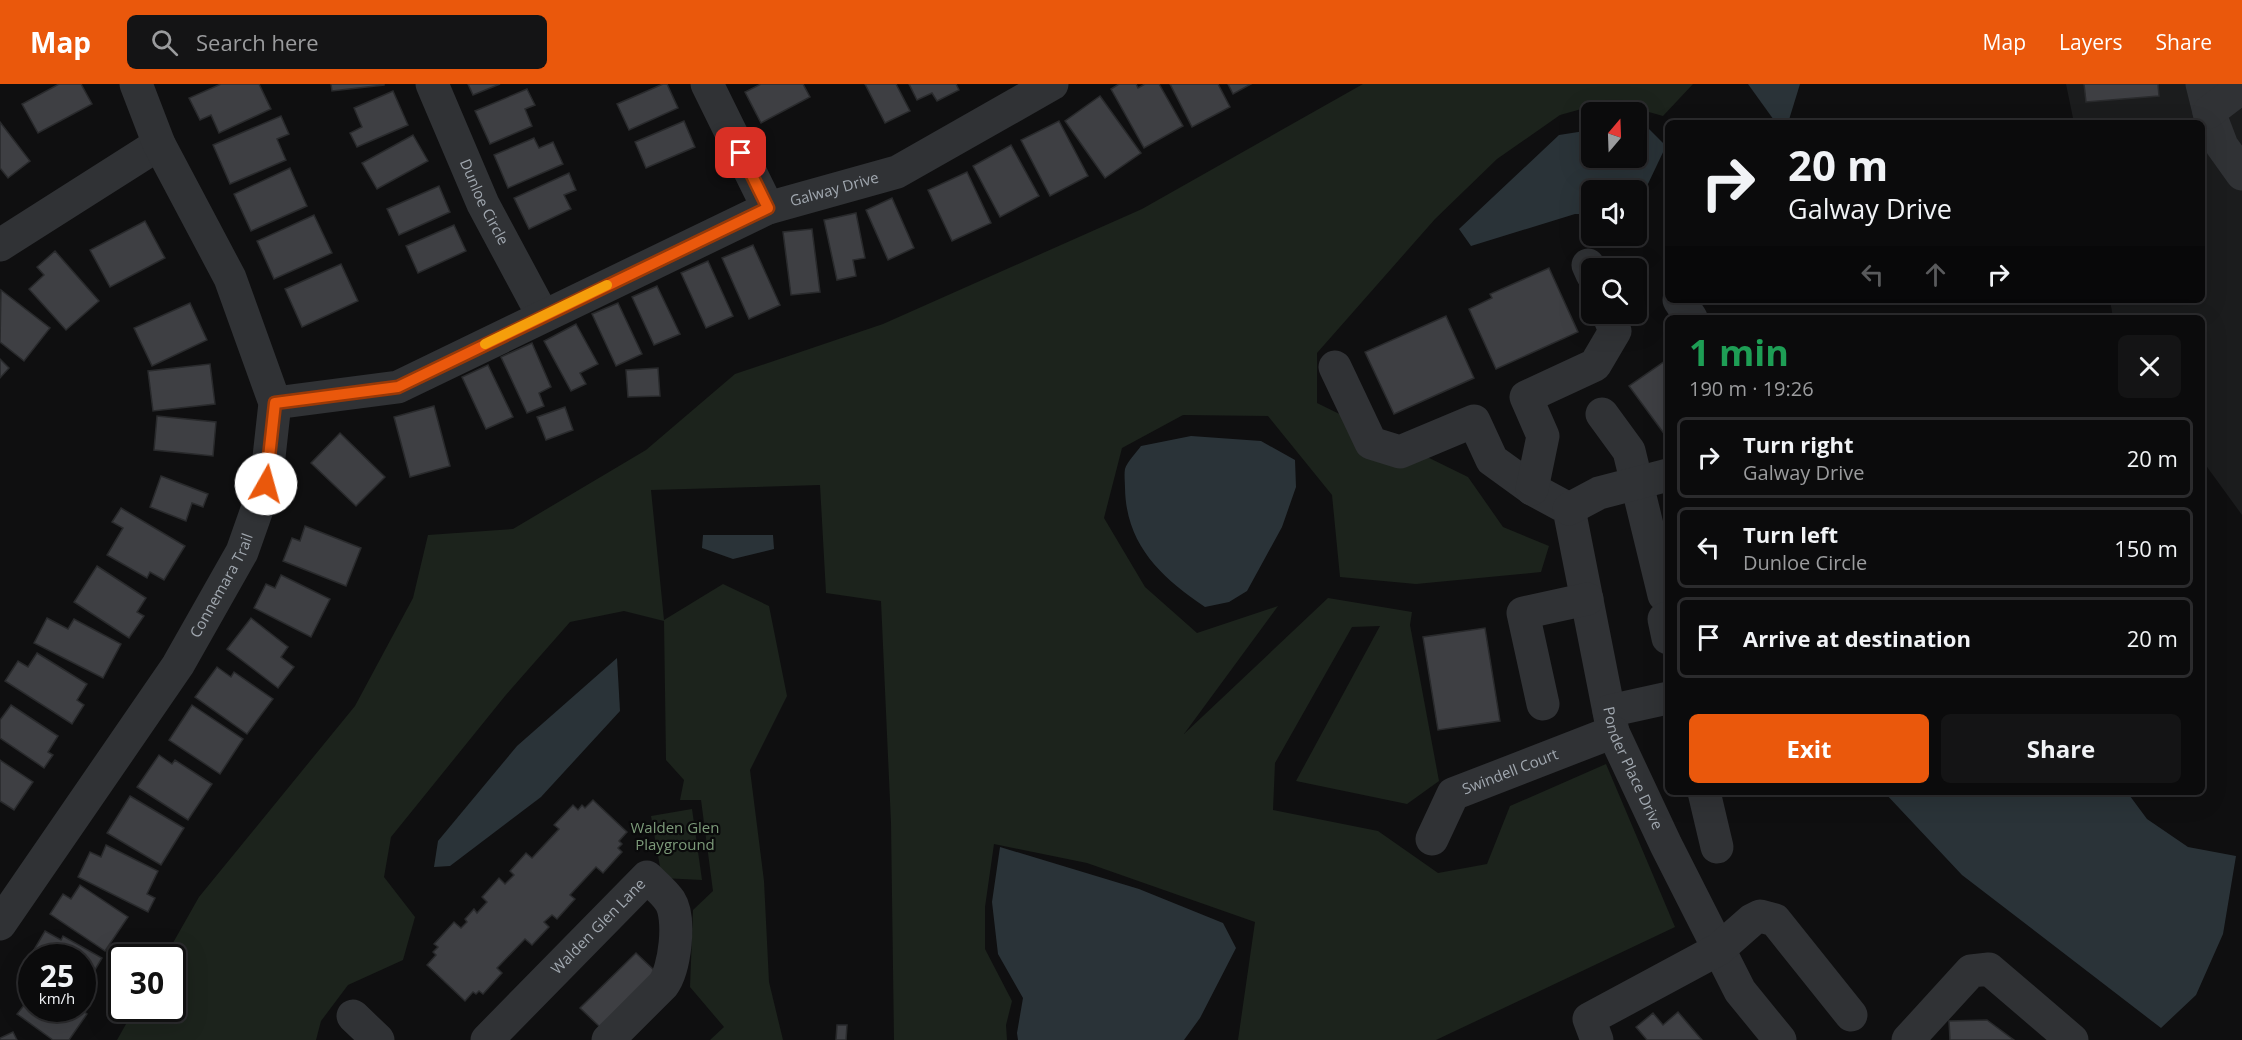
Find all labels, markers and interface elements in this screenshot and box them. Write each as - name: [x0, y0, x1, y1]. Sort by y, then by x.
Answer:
- search box: [127, 15, 547, 69]
- text: Map: [30, 23, 91, 61]
- icon: search: [148, 26, 181, 59]
- text: Search here: [196, 27, 319, 57]
- text: Map: [1983, 28, 2026, 56]
- text: Layers: [2059, 28, 2123, 56]
- text: Share: [2156, 28, 2212, 56]
- north arrow: [1581, 102, 1647, 168]
- map controls: [1581, 102, 1647, 324]
- pin: [715, 127, 766, 178]
- icon: arrive: [724, 136, 757, 169]
- text: 20 m: [1788, 136, 1888, 193]
- icon: right: [1689, 144, 1767, 222]
- street label: Dunloe Circle: [456, 155, 514, 248]
- street label: Galway Drive: [788, 167, 881, 210]
- button: sound: [1581, 180, 1647, 246]
- text: Galway Drive: [1788, 190, 1952, 227]
- button: search: [1581, 258, 1647, 324]
- icon: left: [1856, 258, 1889, 291]
- icon: ahead: [1919, 258, 1952, 291]
- icon: right: [1982, 258, 2015, 291]
- text: 1 min: [1689, 328, 1789, 377]
- button: close: [2118, 335, 2181, 398]
- text: 190 m · 19:26: [1689, 375, 1814, 402]
- text: Turn right: [1743, 429, 1854, 459]
- icon: right: [1692, 441, 1725, 474]
- text: 20 m: [2127, 443, 2178, 473]
- position arrow: [234, 452, 298, 516]
- text: Galway Drive: [1743, 459, 1864, 486]
- text: Turn left: [1743, 519, 1838, 549]
- street label: Connemara Trail: [184, 530, 257, 641]
- icon: left: [1692, 531, 1725, 564]
- text: 150 m: [2114, 533, 2178, 563]
- text: Dunloe Circle: [1743, 549, 1867, 576]
- icon: arrive: [1692, 621, 1725, 654]
- text: Arrive at destination: [1743, 623, 1971, 653]
- text: 20 m: [2127, 623, 2178, 653]
- street label: Ponder Place Drive: [1599, 705, 1668, 833]
- button: Exit: [1689, 714, 1929, 783]
- button: Share: [1941, 714, 2181, 783]
- street label: Swindell Court: [1459, 743, 1561, 799]
- park label: Walden Glen Playground: [631, 817, 719, 854]
- street label: Walden Glen Lane: [546, 874, 649, 978]
- speed limit sign: 30: [108, 944, 186, 1022]
- text: 25: [40, 955, 74, 996]
- text: km/h: [39, 988, 75, 1008]

